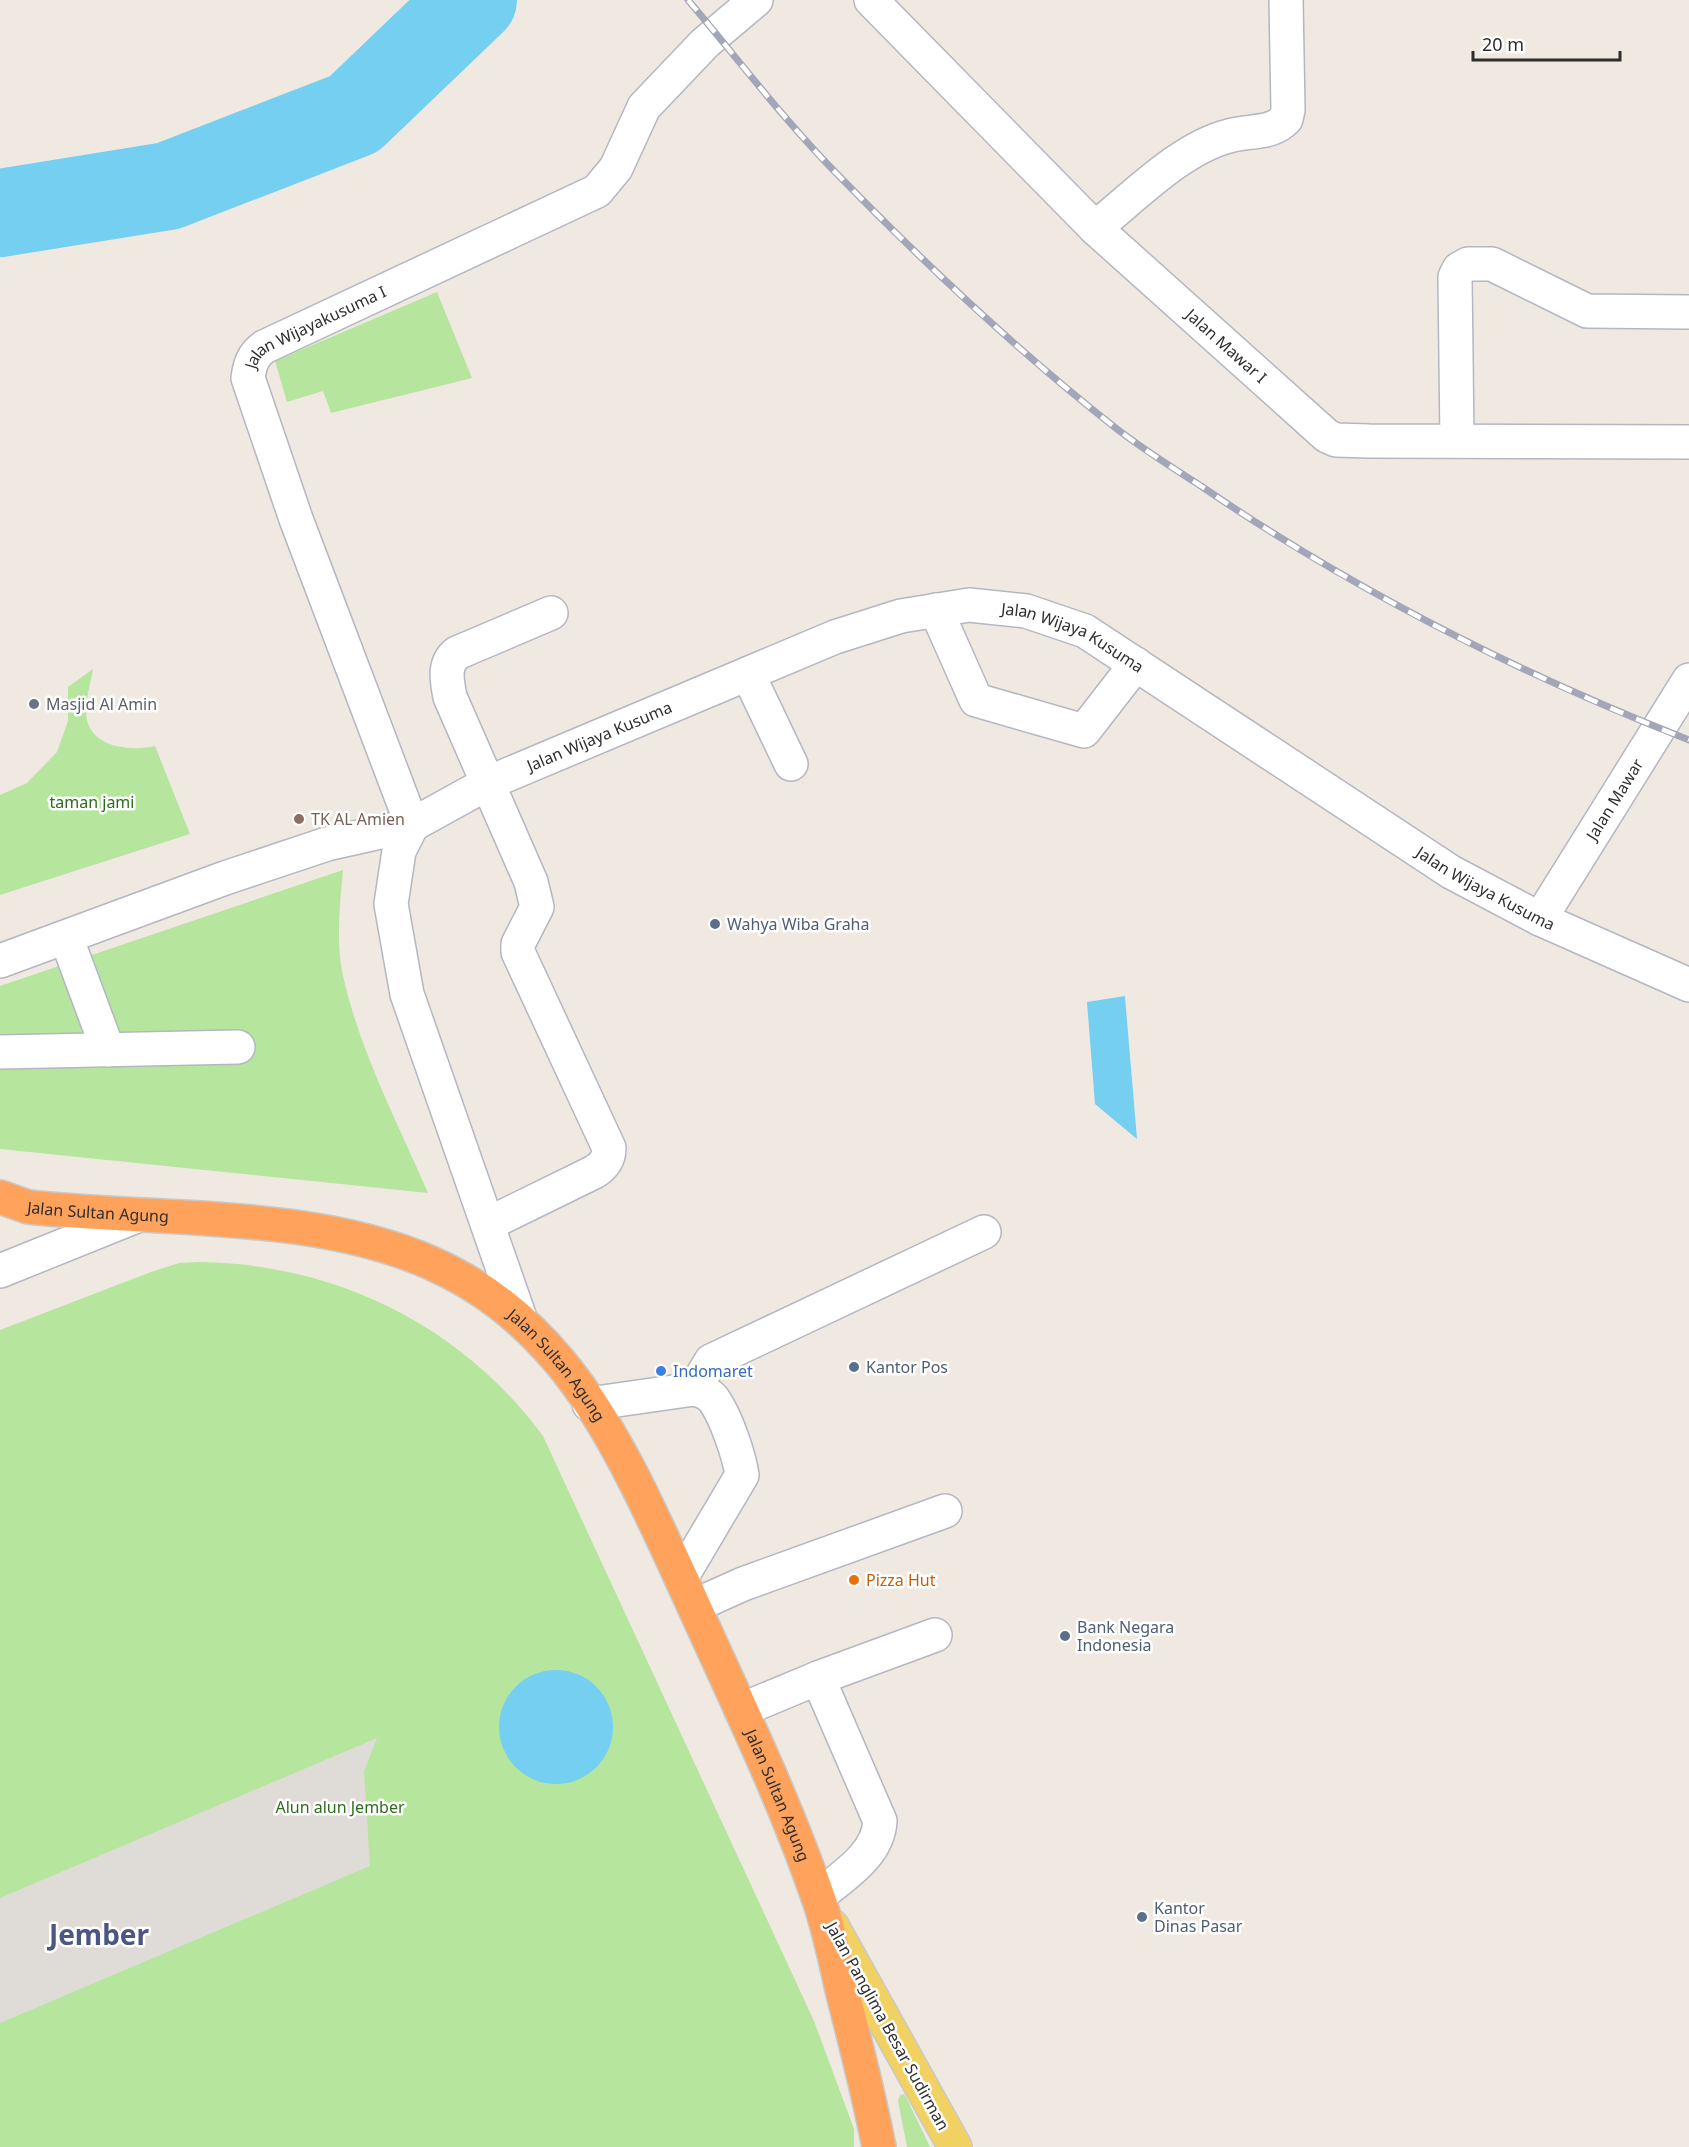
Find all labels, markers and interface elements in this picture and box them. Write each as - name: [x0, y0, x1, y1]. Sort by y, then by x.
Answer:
- scale bar: [1473, 24, 1620, 62]
- text: 20 m: [1482, 32, 1524, 56]
- street label: Jalan Wijayakusuma I: [239, 280, 390, 373]
- street label: Jalan Mawar I: [1180, 302, 1272, 388]
- street label: Jalan Wijaya Kusuma: [998, 597, 1148, 678]
- place label: Masjid Al Amin: [46, 693, 157, 715]
- street label: Jalan Wijaya Kusuma: [522, 696, 675, 777]
- marker: Masjid Al Amin: [27, 697, 41, 711]
- street label: Jalan Mawar: [1580, 754, 1649, 846]
- park label: taman jami: [50, 791, 134, 813]
- place label: TK AL Amien: [311, 808, 405, 830]
- marker: TK AL Amien: [292, 812, 306, 826]
- street label: Jalan Wijaya Kusuma: [1410, 840, 1558, 935]
- place label: Wahya Wiba Graha: [727, 913, 869, 935]
- marker: Wahya Wiba Graha: [708, 917, 722, 931]
- street label: Jalan Sultan Agung: [24, 1196, 169, 1227]
- street label: Jalan Sultan Agung: [502, 1302, 610, 1426]
- place label: Kantor Pos: [866, 1356, 948, 1378]
- place label: Indomaret: [673, 1360, 753, 1382]
- marker: Kantor Pos: [847, 1360, 861, 1374]
- marker: Indomaret: [654, 1364, 668, 1378]
- place label: Pizza Hut: [866, 1569, 936, 1591]
- marker: Pizza Hut: [847, 1573, 861, 1587]
- place label: Bank Negara Indonesia: [1077, 1616, 1174, 1656]
- marker: Bank Negara Indonesia: [1058, 1629, 1072, 1643]
- street label: Jalan Sultan Agung: [739, 1724, 815, 1865]
- park label: Alun alun Jember: [275, 1796, 405, 1818]
- place label: Kantor Dinas Pasar: [1154, 1897, 1243, 1937]
- marker: Kantor Dinas Pasar: [1135, 1910, 1149, 1924]
- district label: Jember: [46, 1915, 150, 1953]
- street label: Jalan Panglima Besar Sudirman: [820, 1916, 955, 2134]

